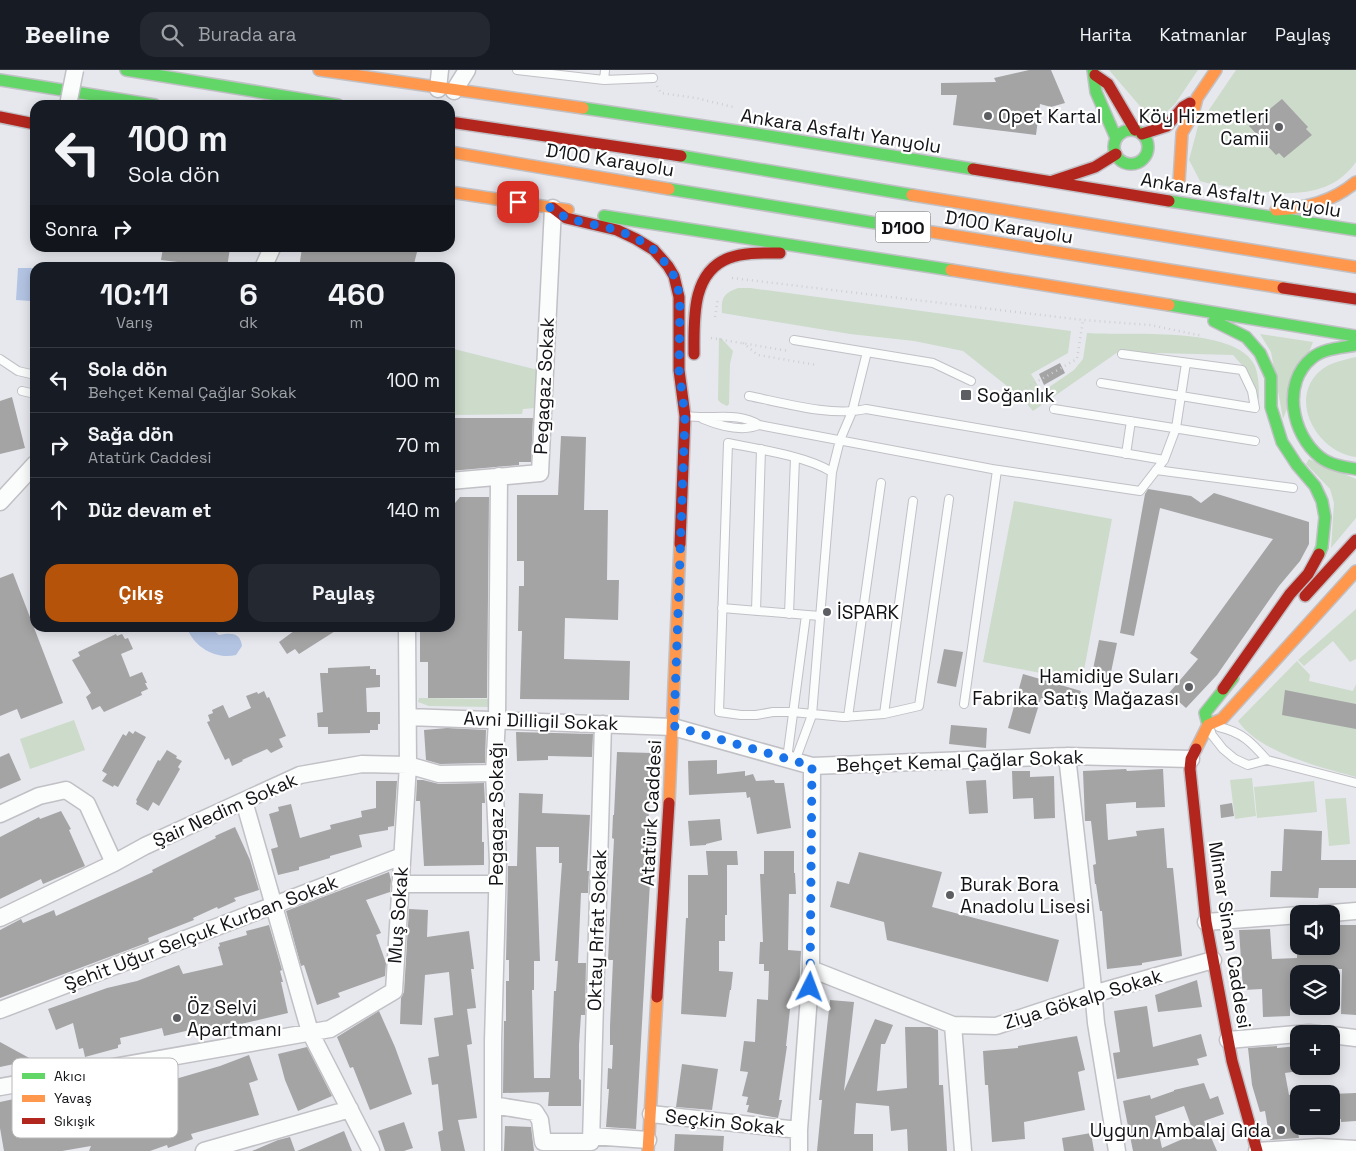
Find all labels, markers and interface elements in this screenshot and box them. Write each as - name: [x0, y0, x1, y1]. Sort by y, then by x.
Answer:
- search box: [140, 12, 490, 57]
- text: Beeline: [25, 19, 110, 50]
- icon: search: [158, 21, 186, 49]
- text: Burada ara: [198, 22, 296, 47]
- text: Harita: [1080, 23, 1132, 46]
- text: Katmanlar: [1160, 23, 1247, 46]
- text: Paylaş: [1275, 23, 1331, 46]
- street label: Ankara Asfaltı Yanyolu: [739, 103, 943, 159]
- place label: Opet Kartal: [998, 104, 1101, 129]
- place label: Köy Hizmetleri Camii: [1139, 104, 1269, 151]
- marker: Opet Kartal: [982, 110, 994, 122]
- text: 100 m: [128, 117, 228, 161]
- icon: left: [45, 120, 110, 185]
- marker: Köy Hizmetleri Camii: [1273, 121, 1285, 133]
- street label: D100 Karayolu: [544, 138, 676, 182]
- text: Sola dön: [128, 160, 220, 188]
- street label: Ankara Asfaltı Yanyolu: [1139, 167, 1343, 223]
- pin: [497, 181, 539, 223]
- icon: arrive: [504, 188, 532, 216]
- street label: D100 Karayolu: [943, 205, 1075, 249]
- road number: D100: [876, 212, 930, 242]
- icon: right: [108, 215, 136, 243]
- text: Sonra: [45, 217, 98, 242]
- text: 10:11: [100, 275, 169, 314]
- text: 6: [239, 275, 258, 314]
- text: 460: [328, 275, 385, 314]
- text: Varış: [116, 312, 153, 333]
- text: dk: [239, 312, 258, 333]
- text: m: [350, 312, 363, 333]
- street label: Pegagaz Sokak: [528, 317, 560, 455]
- text: Sola dön: [88, 357, 167, 382]
- icon: left: [45, 366, 73, 394]
- text: 100 m: [386, 368, 440, 393]
- text: Behçet Kemal Çağlar Sokak: [88, 382, 297, 403]
- place label: Soğanlık: [977, 383, 1055, 408]
- marker: Soğanlık: [959, 388, 973, 402]
- text: Sağa dön: [88, 422, 174, 447]
- icon: right: [45, 431, 73, 459]
- text: 70 m: [396, 433, 440, 458]
- text: Atatürk Caddesi: [88, 447, 211, 468]
- icon: ahead: [45, 496, 73, 524]
- text: Düz devam et: [88, 498, 211, 523]
- text: 140 m: [387, 498, 440, 523]
- button: Çıkış: [45, 564, 238, 622]
- button: Paylaş: [248, 564, 440, 622]
- place label: İSPARK: [837, 600, 900, 625]
- marker: İSPARK: [821, 606, 833, 618]
- place label: Hamidiye Suları Fabrika Satış Mağazası: [972, 664, 1179, 711]
- marker: Hamidiye Suları Fabrika Satış Mağazası: [1183, 681, 1195, 693]
- street label: Avni Dilligil Sokak: [463, 706, 619, 736]
- street label: Atatürk Caddesi: [635, 739, 667, 887]
- street label: Pegagaz Sokağı: [484, 742, 509, 886]
- street label: Behçet Kemal Çağlar Sokak: [836, 744, 1084, 778]
- street label: Şair Nedim Sokak: [149, 767, 301, 853]
- street label: Mimar Sinan Caddesi: [1203, 840, 1257, 1030]
- street label: Oktay Rıfat Sokak: [582, 849, 612, 1011]
- street label: Muş Sokak: [382, 865, 414, 965]
- street label: Şehit Uğur Selçuk Kurban Sokak: [61, 869, 341, 997]
- place label: Burak Bora Anadolu Lisesi: [960, 872, 1090, 919]
- marker: Burak Bora Anadolu Lisesi: [944, 889, 956, 901]
- map controls: [1290, 905, 1340, 1135]
- button: sound: [1290, 905, 1340, 955]
- position arrow: [783, 960, 835, 1012]
- street label: Ziya Gökalp Sokak: [1001, 963, 1165, 1035]
- button: layers: [1290, 965, 1340, 1015]
- place label: Öz Selvi Apartmanı: [187, 995, 282, 1042]
- marker: Öz Selvi Apartmanı: [171, 1012, 183, 1024]
- button: +: [1290, 1025, 1340, 1075]
- legend: [12, 1058, 178, 1138]
- text: Akıcı: [54, 1067, 86, 1085]
- button: −: [1290, 1085, 1340, 1135]
- text: Yavaş: [54, 1089, 92, 1107]
- street label: Seçkin Sokak: [664, 1103, 786, 1141]
- text: Sıkışık: [54, 1112, 96, 1130]
- place label: Uygun Ambalaj Gıda: [1090, 1118, 1271, 1143]
- marker: Uygun Ambalaj Gıda: [1275, 1124, 1287, 1136]

